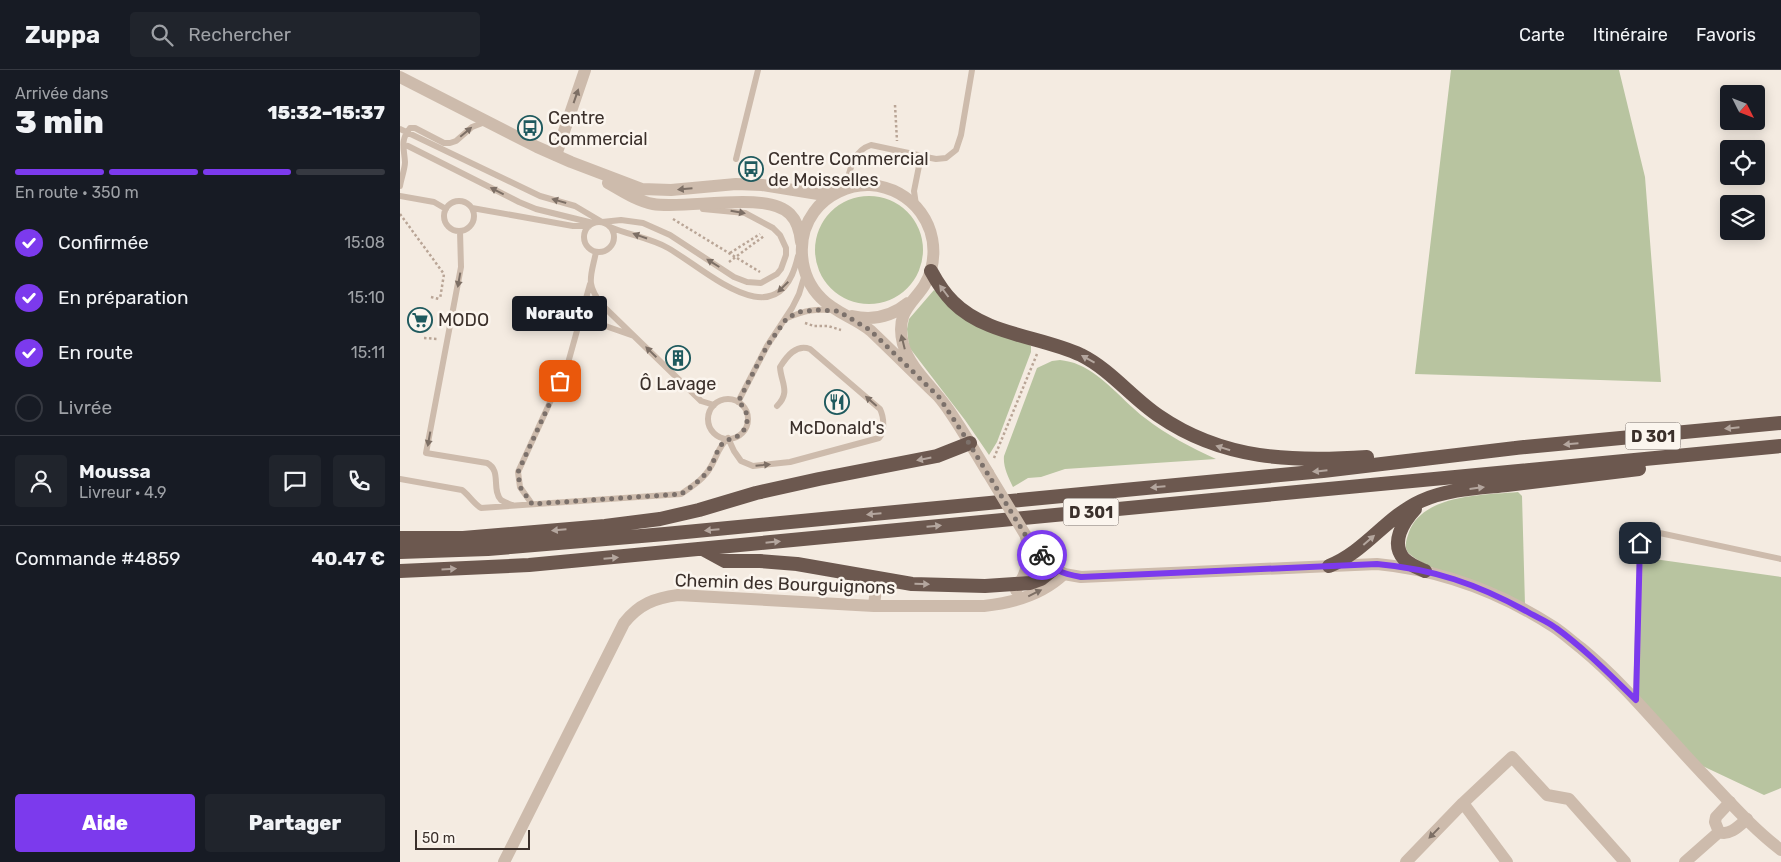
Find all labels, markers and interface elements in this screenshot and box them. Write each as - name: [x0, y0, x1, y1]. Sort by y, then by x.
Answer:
- search box: [130, 12, 480, 57]
- text: Zuppa: [25, 21, 100, 49]
- icon: search: [148, 21, 176, 49]
- text: Rechercher: [188, 23, 291, 46]
- text: Carte: [1519, 24, 1565, 46]
- text: Itinéraire: [1593, 24, 1668, 46]
- text: Favoris: [1696, 24, 1756, 46]
- text: Arrivée dans: [15, 84, 108, 103]
- north arrow: [1720, 85, 1765, 130]
- map controls: [1720, 85, 1765, 240]
- one-way arrow: [572, 88, 580, 103]
- text: 15:32–15:37: [267, 101, 385, 124]
- text: 3 min: [15, 103, 104, 141]
- place label: Centre Commercial: [548, 107, 648, 150]
- bus stop icon: Centre Commercial: [517, 115, 543, 141]
- one-way arrow: [460, 127, 472, 138]
- button: locate: [1720, 140, 1765, 185]
- place label: Centre Commercial de Moisselles: [768, 148, 929, 191]
- bus stop icon: Centre Commercial de Moisselles: [738, 156, 764, 182]
- text: En route · 350 m: [15, 183, 139, 202]
- one-way arrow: [677, 186, 693, 194]
- one-way arrow: [490, 187, 504, 195]
- button: layers: [1720, 195, 1765, 240]
- one-way arrow: [551, 197, 566, 205]
- one-way arrow: [731, 209, 747, 217]
- icon: check: [15, 229, 43, 257]
- text: Confirmée: [58, 231, 149, 254]
- one-way arrow: [632, 232, 647, 239]
- text: 15:08: [344, 233, 385, 252]
- one-way arrow: [706, 258, 720, 268]
- one-way arrow: [454, 272, 462, 288]
- one-way arrow: [777, 281, 789, 293]
- icon: check: [15, 284, 43, 312]
- one-way arrow: [939, 284, 949, 298]
- text: En préparation: [58, 286, 188, 309]
- text: 15:10: [348, 288, 385, 307]
- callout: Norauto: [512, 296, 608, 331]
- text: Norauto: [526, 304, 593, 323]
- supermarket icon: MODO: [407, 307, 433, 333]
- place label: MODO: [438, 309, 489, 331]
- one-way arrow: [899, 334, 907, 349]
- icon: check: [15, 339, 43, 367]
- text: En route: [58, 341, 133, 364]
- text: 15:11: [351, 343, 385, 362]
- building icon: Ô Lavage: [665, 345, 691, 371]
- one-way arrow: [645, 347, 657, 359]
- one-way arrow: [1081, 355, 1095, 364]
- pin: [539, 360, 581, 402]
- icon: bag: [546, 367, 574, 395]
- place label: Ô Lavage: [640, 373, 716, 395]
- restaurant icon: McDonald's: [824, 389, 850, 415]
- one-way arrow: [865, 395, 877, 407]
- text: Livrée: [58, 396, 112, 419]
- place label: McDonald's: [789, 417, 885, 439]
- road number: D 301: [1626, 422, 1680, 450]
- one-way arrow: [1724, 424, 1740, 432]
- one-way arrow: [424, 432, 432, 448]
- one-way arrow: [1562, 440, 1578, 448]
- one-way arrow: [1215, 443, 1230, 451]
- button: person: [15, 455, 67, 507]
- button: chat: [269, 455, 321, 507]
- button: phone: [333, 455, 385, 507]
- one-way arrow: [915, 455, 931, 463]
- text: Moussa: [79, 460, 151, 483]
- one-way arrow: [755, 461, 771, 469]
- one-way arrow: [1311, 468, 1327, 476]
- text: Livreur · 4.9: [79, 483, 167, 502]
- one-way arrow: [1150, 483, 1166, 491]
- one-way arrow: [1469, 484, 1485, 492]
- road number: D 301: [1064, 498, 1118, 526]
- one-way arrow: [866, 510, 882, 518]
- one-way arrow: [926, 522, 942, 530]
- pin: [1619, 522, 1661, 564]
- one-way arrow: [551, 526, 567, 534]
- one-way arrow: [704, 526, 720, 534]
- icon: home: [1626, 529, 1654, 557]
- courier: [1017, 530, 1067, 580]
- one-way arrow: [1363, 534, 1375, 546]
- one-way arrow: [765, 538, 781, 546]
- icon: bike: [1028, 541, 1056, 569]
- text: Commande #4859: [15, 547, 181, 570]
- text: 40.47 €: [312, 547, 385, 570]
- one-way arrow: [603, 554, 619, 562]
- one-way arrow: [441, 565, 457, 573]
- street label: Chemin des Bourguignons: [674, 569, 896, 599]
- one-way arrow: [915, 580, 931, 588]
- one-way arrow: [1028, 589, 1042, 597]
- button: Aide: [15, 794, 195, 852]
- button: Partager: [205, 794, 385, 852]
- one-way arrow: [1428, 826, 1440, 838]
- scale bar: [415, 827, 530, 850]
- text: 50 m: [422, 830, 455, 847]

